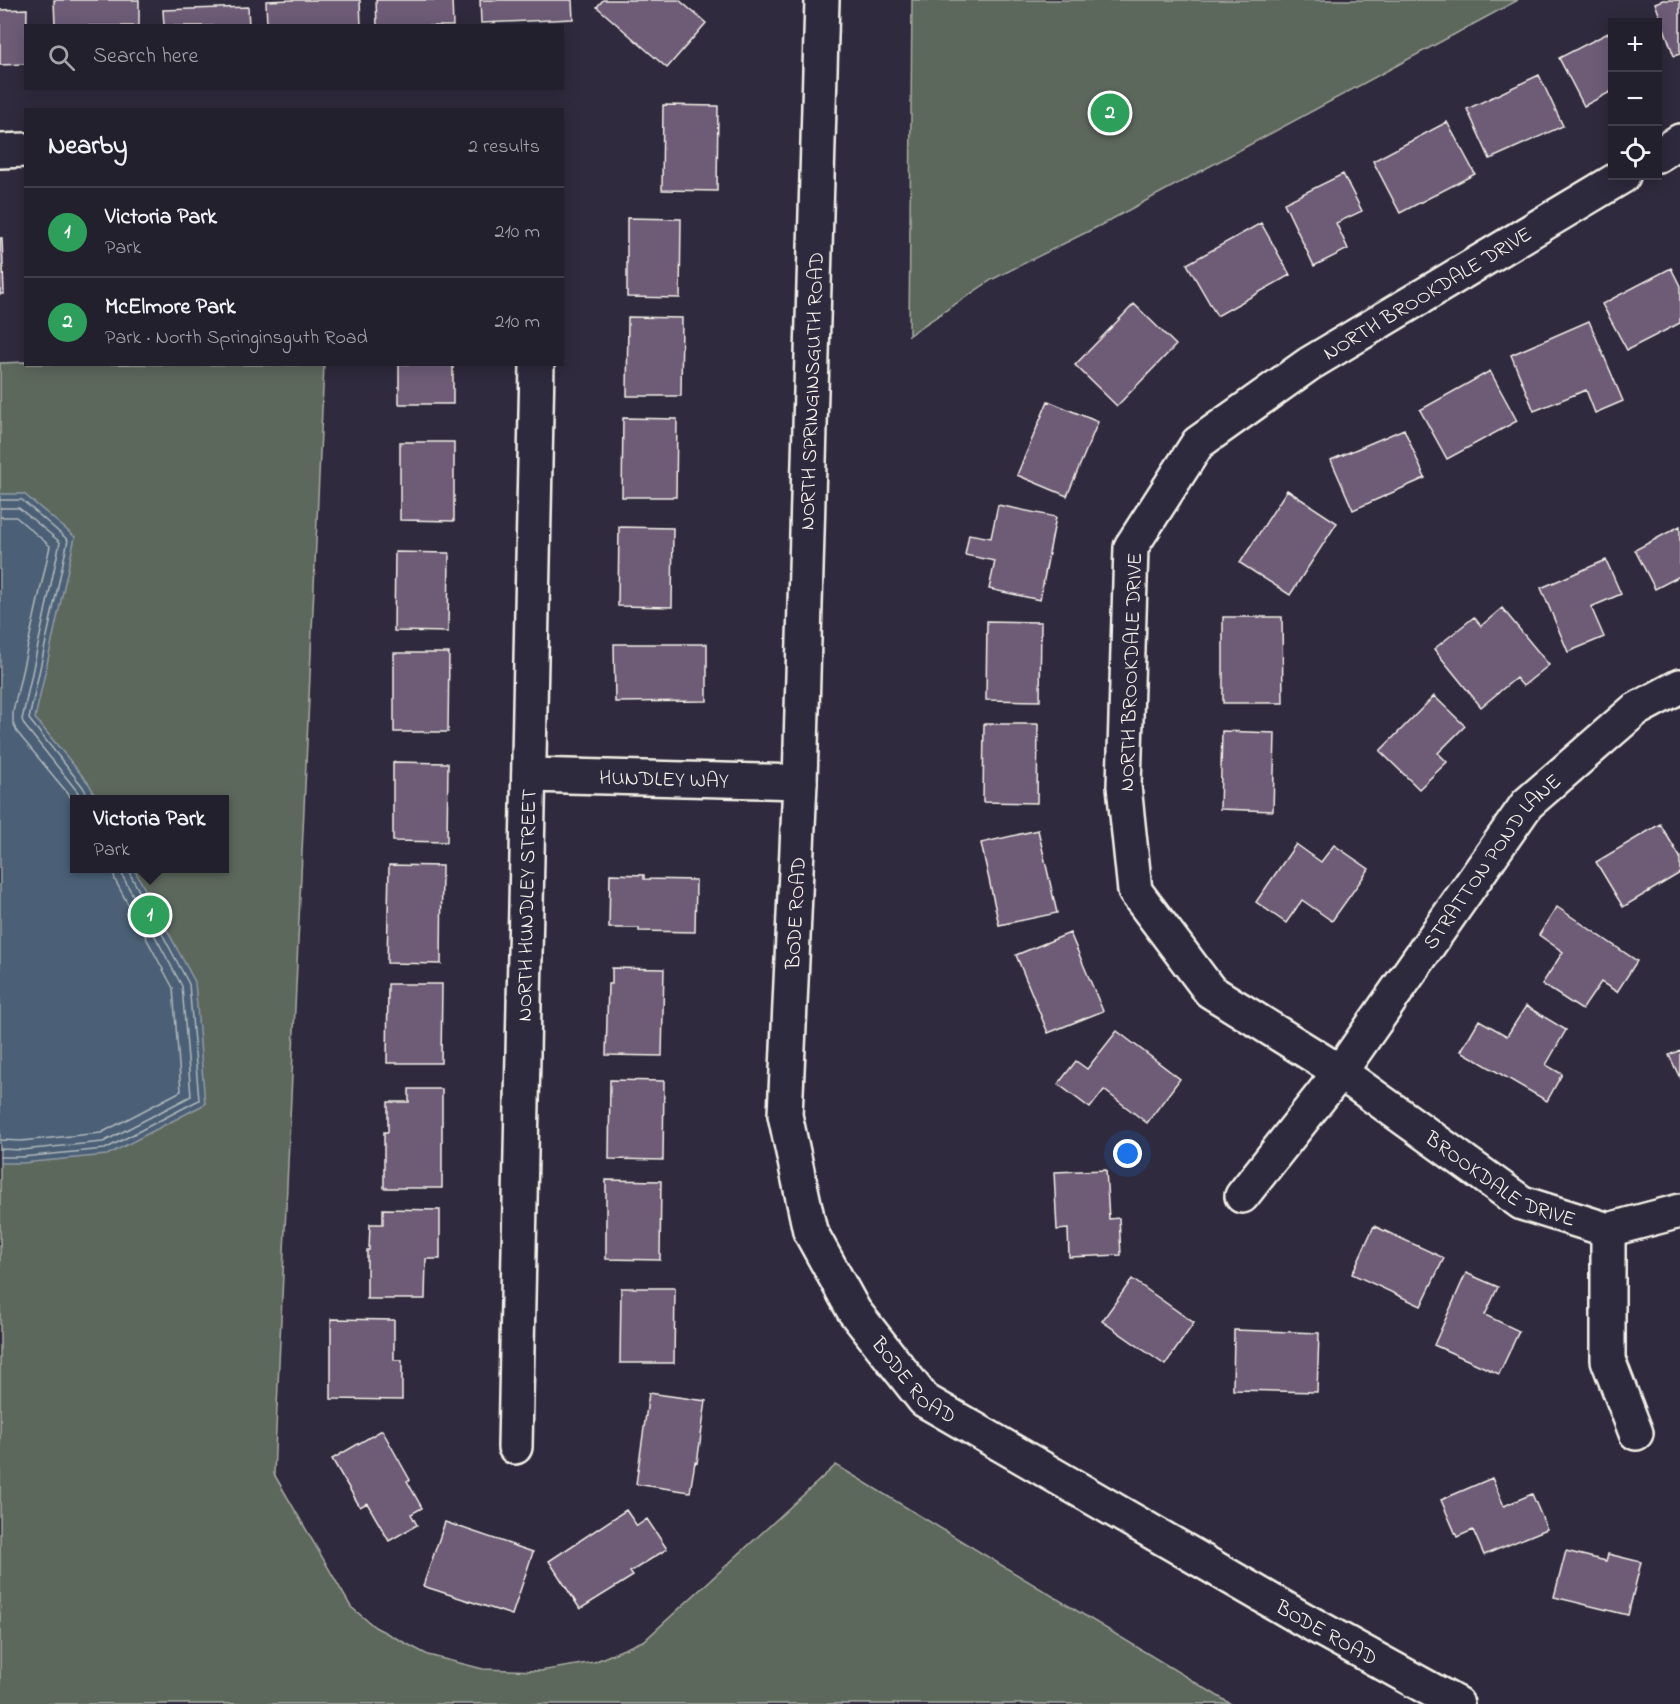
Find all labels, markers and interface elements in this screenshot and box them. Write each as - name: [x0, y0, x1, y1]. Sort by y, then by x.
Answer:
- map controls: [1608, 18, 1662, 180]
- button: +: [1608, 18, 1662, 72]
- search box: [24, 24, 564, 90]
- icon: search: [45, 41, 78, 74]
- text: Search here: [93, 41, 198, 73]
- button: −: [1608, 72, 1662, 126]
- pin: 2: [1090, 90, 1130, 136]
- button: locate: [1608, 126, 1662, 180]
- text: Nearby: [48, 128, 127, 166]
- text: 2 results: [468, 133, 540, 162]
- text: Victoria Park: [105, 202, 217, 234]
- text: 1: [64, 218, 71, 247]
- text: 210 m: [495, 218, 540, 247]
- street label: NORTH BROOKDALE DRIVE: [1318, 220, 1538, 369]
- text: Park: [105, 234, 141, 263]
- street label: NORTH SPRINGINSGUTH ROAD: [793, 251, 833, 531]
- text: McElmore Park: [105, 292, 236, 324]
- text: 2: [63, 308, 72, 337]
- text: 210 m: [495, 308, 540, 337]
- text: Park · North Springinsguth Road: [105, 324, 368, 353]
- street label: NORTH BROOKDALE DRIVE: [1113, 552, 1151, 792]
- street label: HUNDLEY WAY: [599, 764, 729, 797]
- street label: STRATTON POND LANE: [1417, 768, 1569, 957]
- street label: NORTH HUNDLEY STREET: [511, 788, 545, 1022]
- popup: [70, 795, 229, 873]
- text: Victoria Park: [94, 804, 205, 836]
- text: Park: [94, 836, 130, 865]
- street label: BODE ROAD: [779, 856, 815, 971]
- pin: 1: [130, 892, 170, 938]
- street label: BROOKDALE DRIVE: [1417, 1124, 1579, 1236]
- your location: [1113, 1139, 1142, 1168]
- street label: BODE ROAD: [862, 1331, 961, 1432]
- street label: BODE ROAD: [1269, 1593, 1382, 1674]

